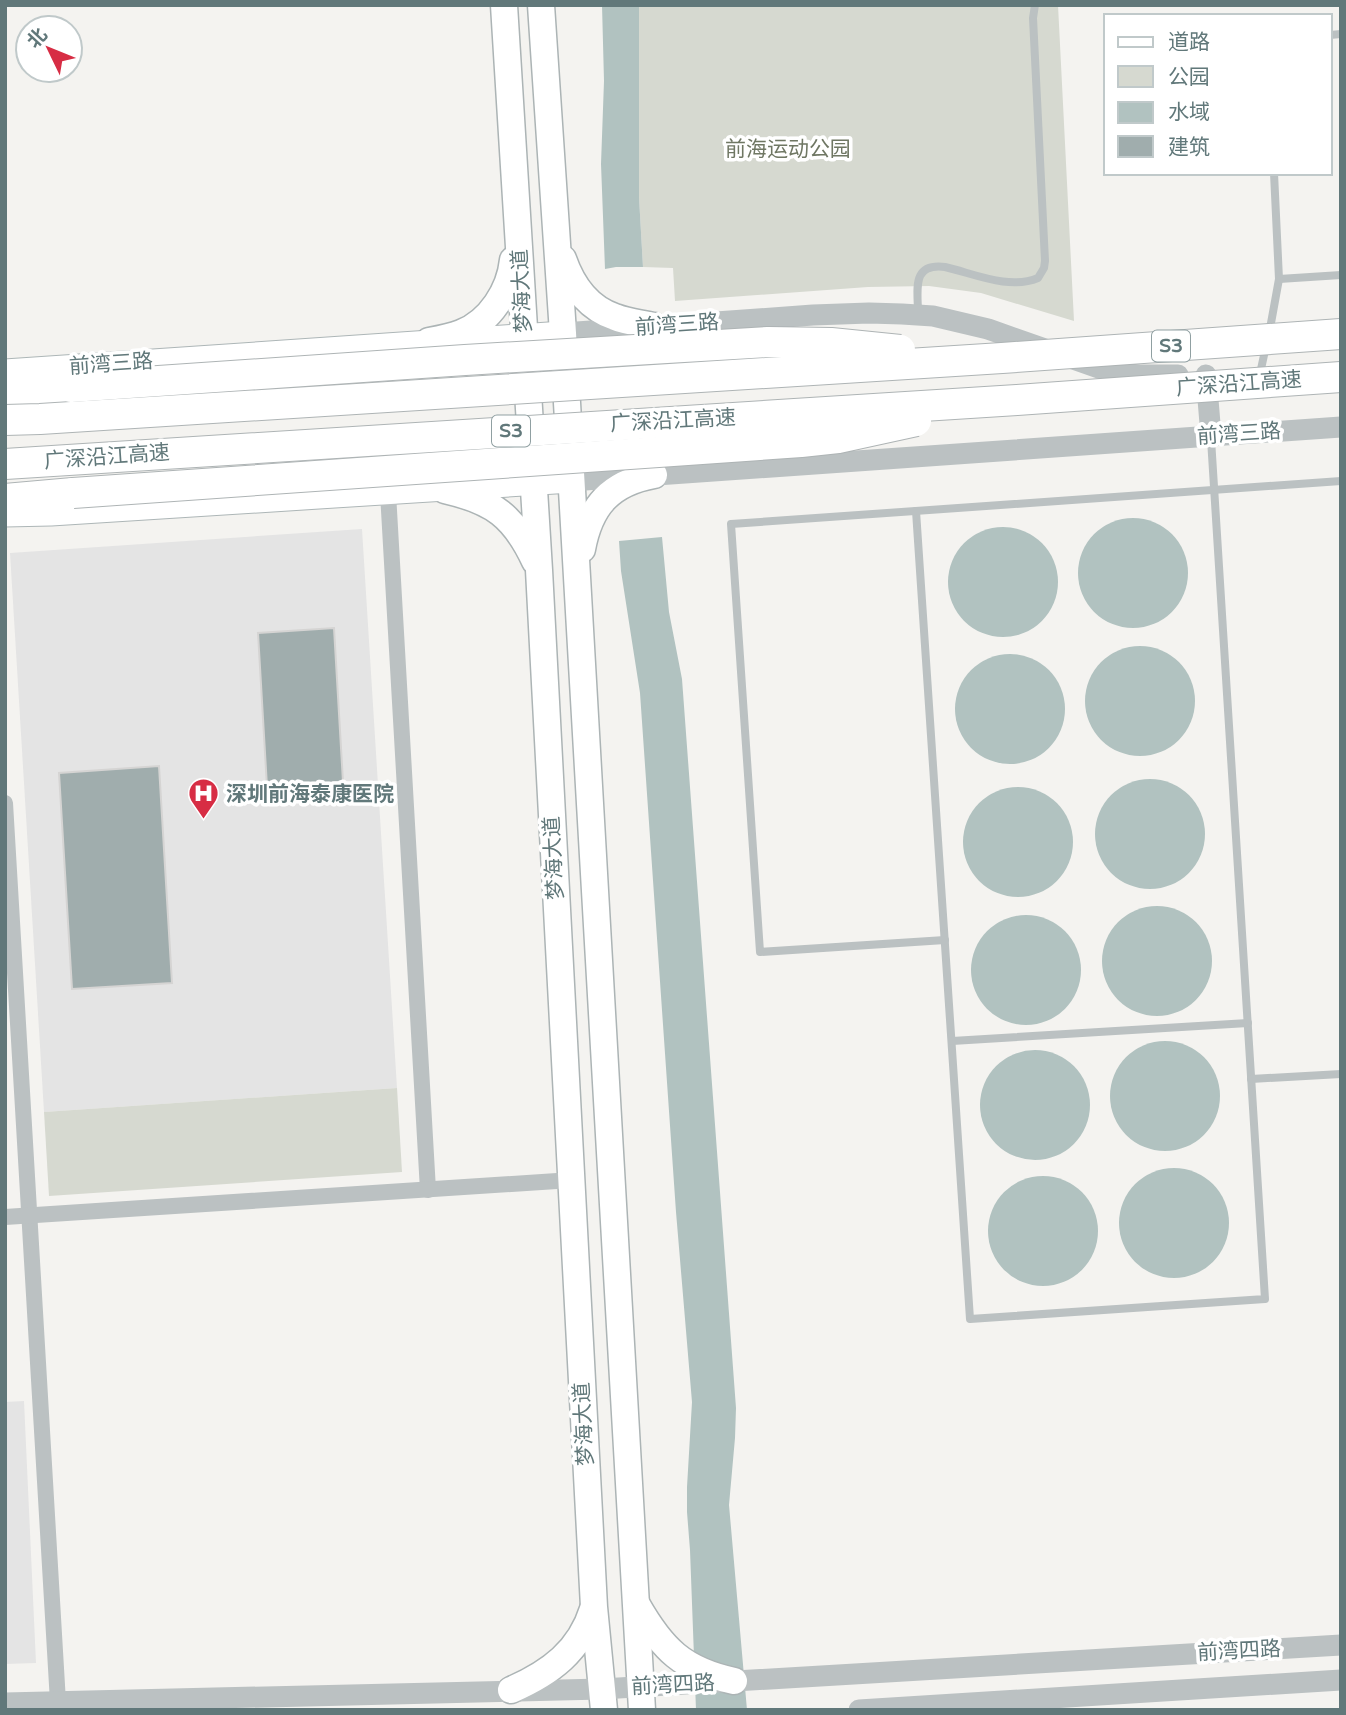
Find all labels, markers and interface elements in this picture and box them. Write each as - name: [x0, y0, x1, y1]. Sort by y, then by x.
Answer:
- north arrow: [14, 14, 84, 84]
- legend: [1104, 14, 1332, 175]
- text: 北: [23, 24, 52, 53]
- text: 道路: [1168, 30, 1210, 55]
- text: 公园: [1168, 65, 1210, 90]
- text: 水域: [1168, 100, 1210, 125]
- text: 建筑: [1168, 135, 1210, 160]
- park label: 前海运动公园: [725, 137, 851, 162]
- street label: 梦海大道: [507, 248, 537, 334]
- street label: 前湾三路: [634, 310, 720, 340]
- road number: S3: [1152, 330, 1190, 362]
- street label: 前湾三路: [68, 349, 154, 379]
- street label: 广深沿江高速: [1175, 367, 1303, 401]
- street label: 广深沿江高速: [609, 405, 737, 437]
- road number: S3: [492, 416, 530, 446]
- street label: 前湾三路: [1196, 419, 1282, 449]
- street label: 广深沿江高速: [43, 440, 171, 474]
- hospital icon: 深圳前海泰康医院: [186, 777, 220, 821]
- place label: 深圳前海泰康医院: [226, 782, 394, 807]
- street label: 梦海大道: [539, 815, 569, 901]
- street label: 梦海大道: [569, 1381, 599, 1467]
- street label: 前湾四路: [1196, 1636, 1282, 1666]
- street label: 前湾四路: [630, 1670, 716, 1700]

